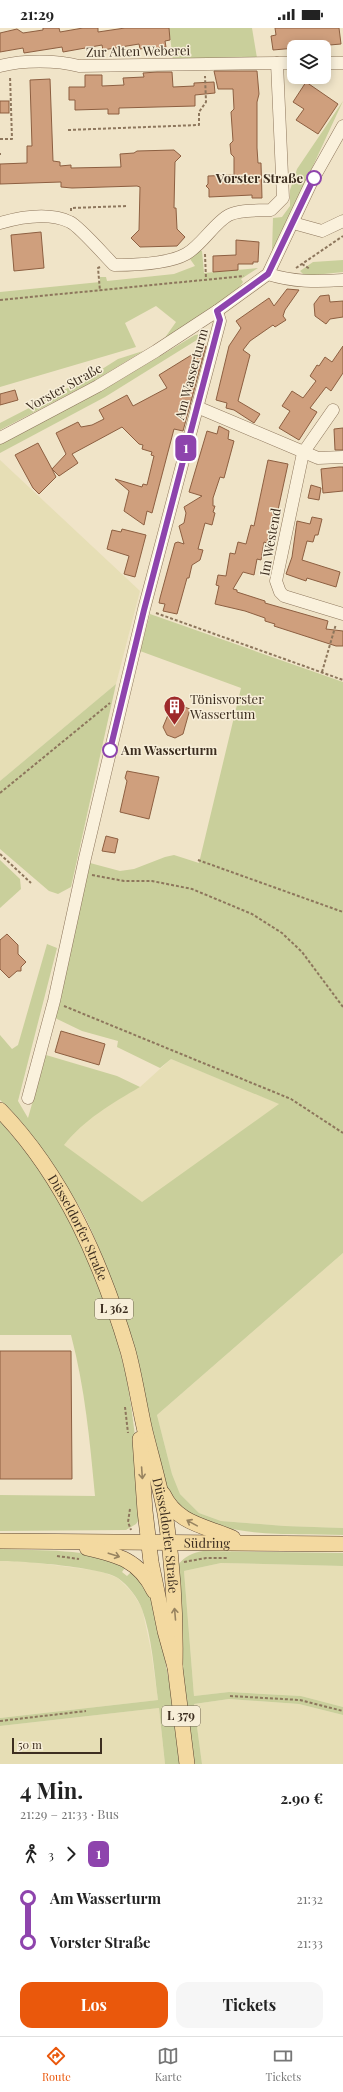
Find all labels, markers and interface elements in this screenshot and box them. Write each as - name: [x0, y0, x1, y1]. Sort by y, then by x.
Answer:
- text: 21:29: [20, 4, 54, 24]
- map controls: [287, 40, 331, 84]
- button: layers: [287, 40, 331, 84]
- street label: Zur Alten Weberei: [86, 41, 191, 60]
- place label: Vorster Straße: [215, 169, 303, 186]
- marker: Vorster Straße: [306, 170, 322, 186]
- street label: Am Wasserturm: [170, 326, 211, 422]
- street label: Vorster Straße: [22, 359, 105, 415]
- line badge: 1: [173, 435, 199, 461]
- text: 1: [183, 438, 189, 457]
- street label: Im Westend: [255, 506, 284, 577]
- place label: Tönisvorster Wassertum: [189, 690, 264, 722]
- building icon: Tönisvorster Wassertum: [161, 693, 187, 726]
- place label: Am Wasserturm: [120, 741, 217, 758]
- marker: Am Wasserturm: [102, 742, 118, 758]
- street label: Düsseldorfer Straße: [45, 1171, 112, 1283]
- road number: L 362: [95, 1299, 133, 1319]
- one-way arrow: [138, 1466, 146, 1479]
- street label: Düsseldorfer Straße: [149, 1476, 183, 1594]
- one-way arrow: [186, 1519, 198, 1527]
- street label: Südring: [184, 1534, 230, 1551]
- one-way arrow: [108, 1551, 120, 1559]
- one-way arrow: [171, 1608, 178, 1621]
- road number: L 379: [162, 1706, 200, 1726]
- scale bar: [12, 1736, 102, 1755]
- text: 50 m: [18, 1737, 42, 1752]
- text: 4 Min.: [20, 1775, 83, 1805]
- text: 2.90 €: [280, 1788, 323, 1808]
- text: 21:29 – 21:33 · Bus: [20, 1805, 119, 1822]
- icon: walk: [20, 1843, 42, 1865]
- icon: forward: [60, 1843, 82, 1865]
- text: 1: [96, 1844, 101, 1863]
- text: 3: [48, 1846, 54, 1863]
- text: Am Wasserturm: [50, 1888, 161, 1908]
- text: 21:32: [296, 1890, 323, 1907]
- text: Vorster Straße: [50, 1932, 151, 1952]
- text: 21:33: [297, 1934, 323, 1951]
- button: Los: [20, 1982, 168, 2028]
- button: Tickets: [176, 1982, 323, 2028]
- tab: Route: [42, 2045, 71, 2084]
- tab: Karte: [155, 2045, 182, 2084]
- tab: Tickets: [266, 2045, 301, 2084]

